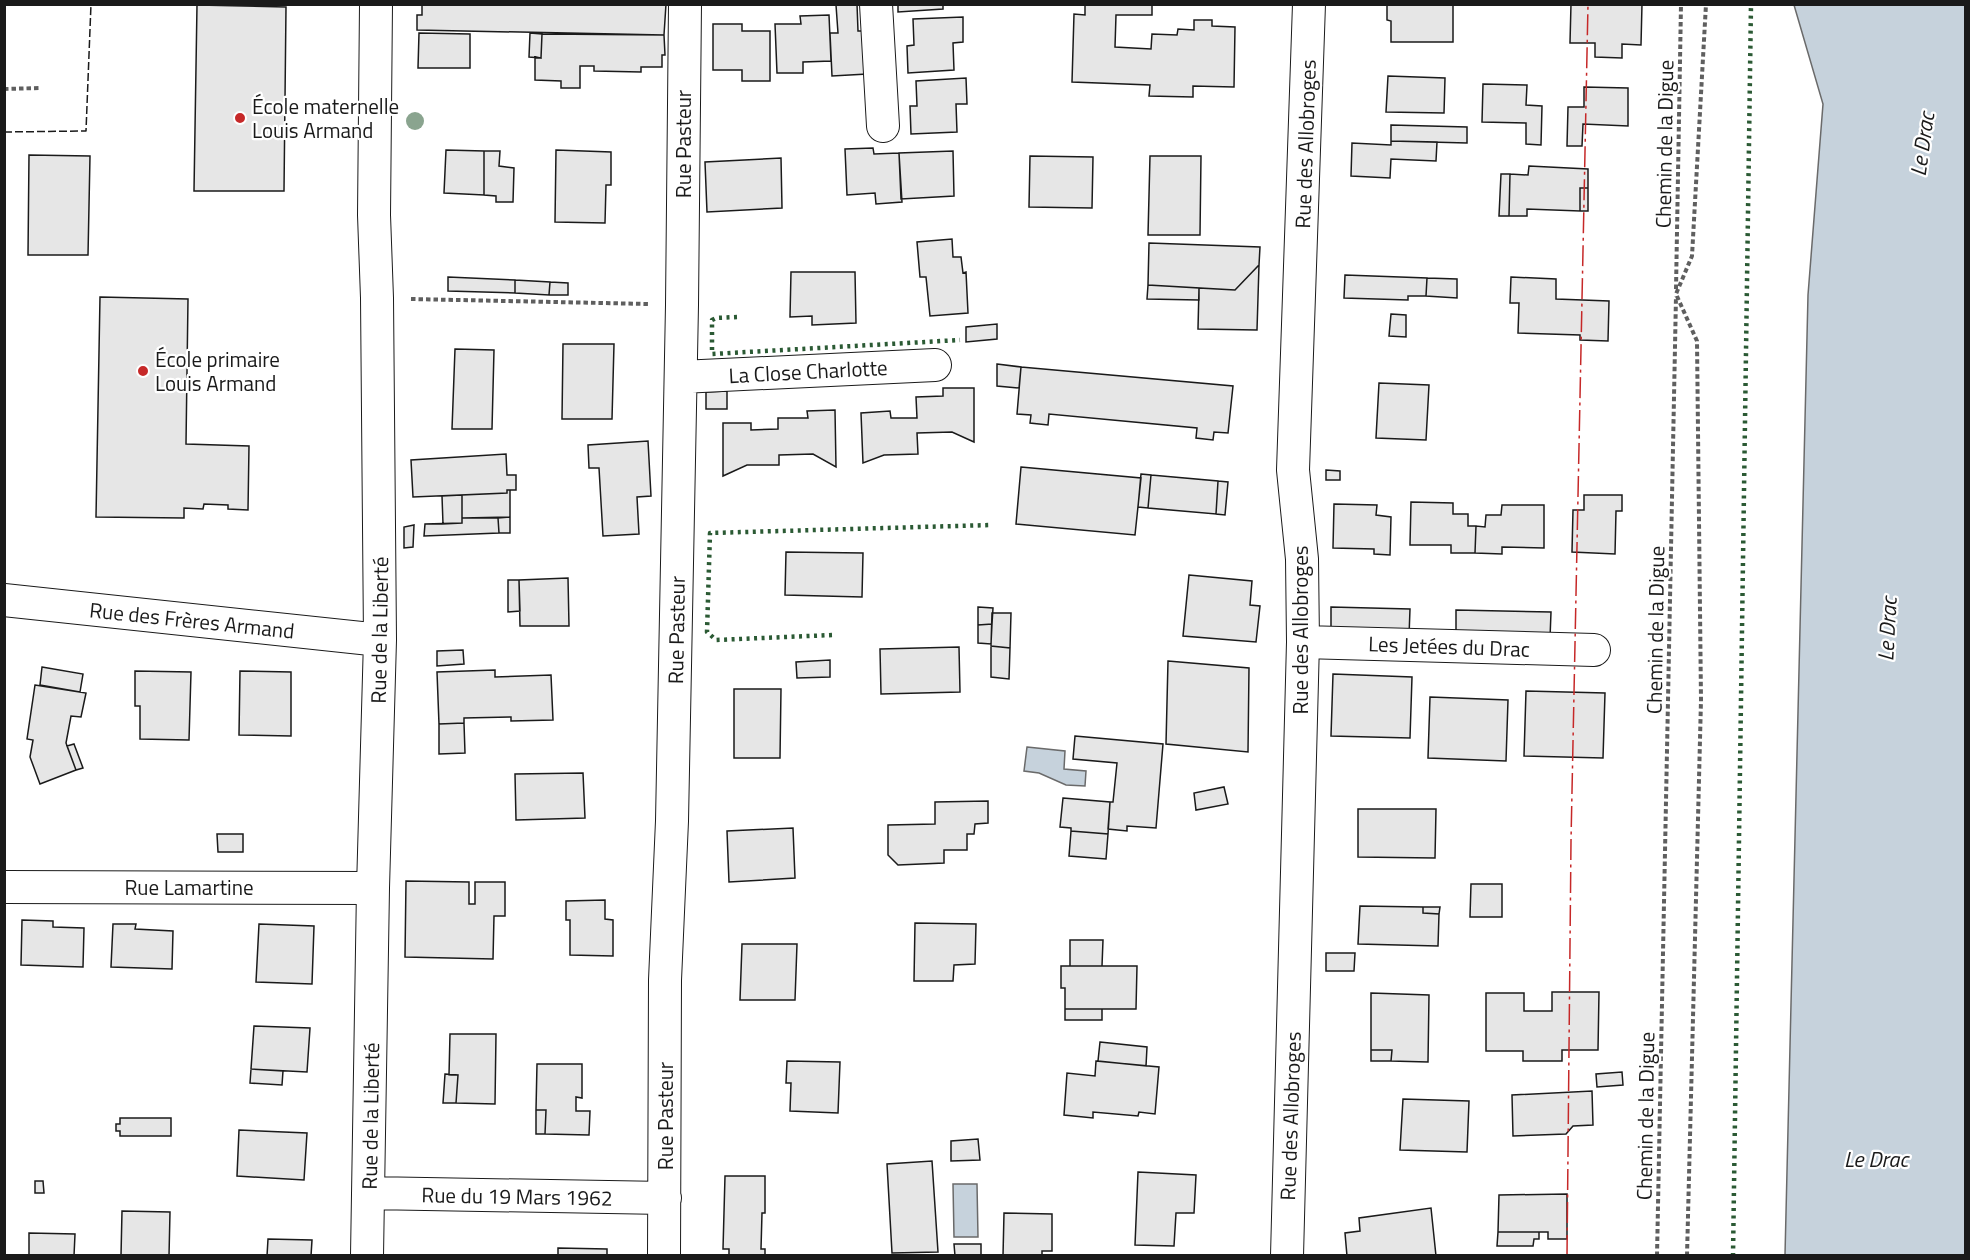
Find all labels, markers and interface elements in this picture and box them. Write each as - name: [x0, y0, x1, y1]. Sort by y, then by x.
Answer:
- street label: Rue des Allobroges: [1286, 59, 1324, 229]
- street label: Chemin de la Digue: [1647, 60, 1681, 228]
- place label: École maternelle Louis Armand: [252, 90, 399, 146]
- street label: Rue Pasteur: [667, 90, 699, 198]
- water label: Le Drac: [1901, 108, 1944, 178]
- marker: École maternelle Louis Armand: [233, 111, 247, 125]
- place label: École primaire Louis Armand: [155, 343, 280, 399]
- street label: La Close Charlotte: [728, 351, 888, 391]
- marker: École primaire Louis Armand: [136, 364, 150, 378]
- street label: Rue des Allobroges: [1284, 545, 1316, 715]
- street label: Chemin de la Digue: [1638, 546, 1672, 714]
- street label: Rue de la Liberté: [362, 556, 396, 704]
- street label: Rue Pasteur: [659, 576, 693, 684]
- street label: Rue des Frères Armand: [88, 593, 296, 647]
- water label: Le Drac: [1868, 594, 1906, 662]
- street label: Les Jetées du Drac: [1368, 627, 1530, 665]
- street label: Rue Lamartine: [124, 871, 254, 903]
- street label: Rue des Allobroges: [1271, 1031, 1309, 1201]
- street label: Chemin de la Digue: [1628, 1032, 1662, 1200]
- street label: Rue de la Liberté: [353, 1042, 387, 1190]
- street label: Rue Pasteur: [649, 1062, 681, 1170]
- water label: Le Drac: [1844, 1142, 1910, 1176]
- street label: Rue du 19 Mars 1962: [421, 1178, 613, 1214]

